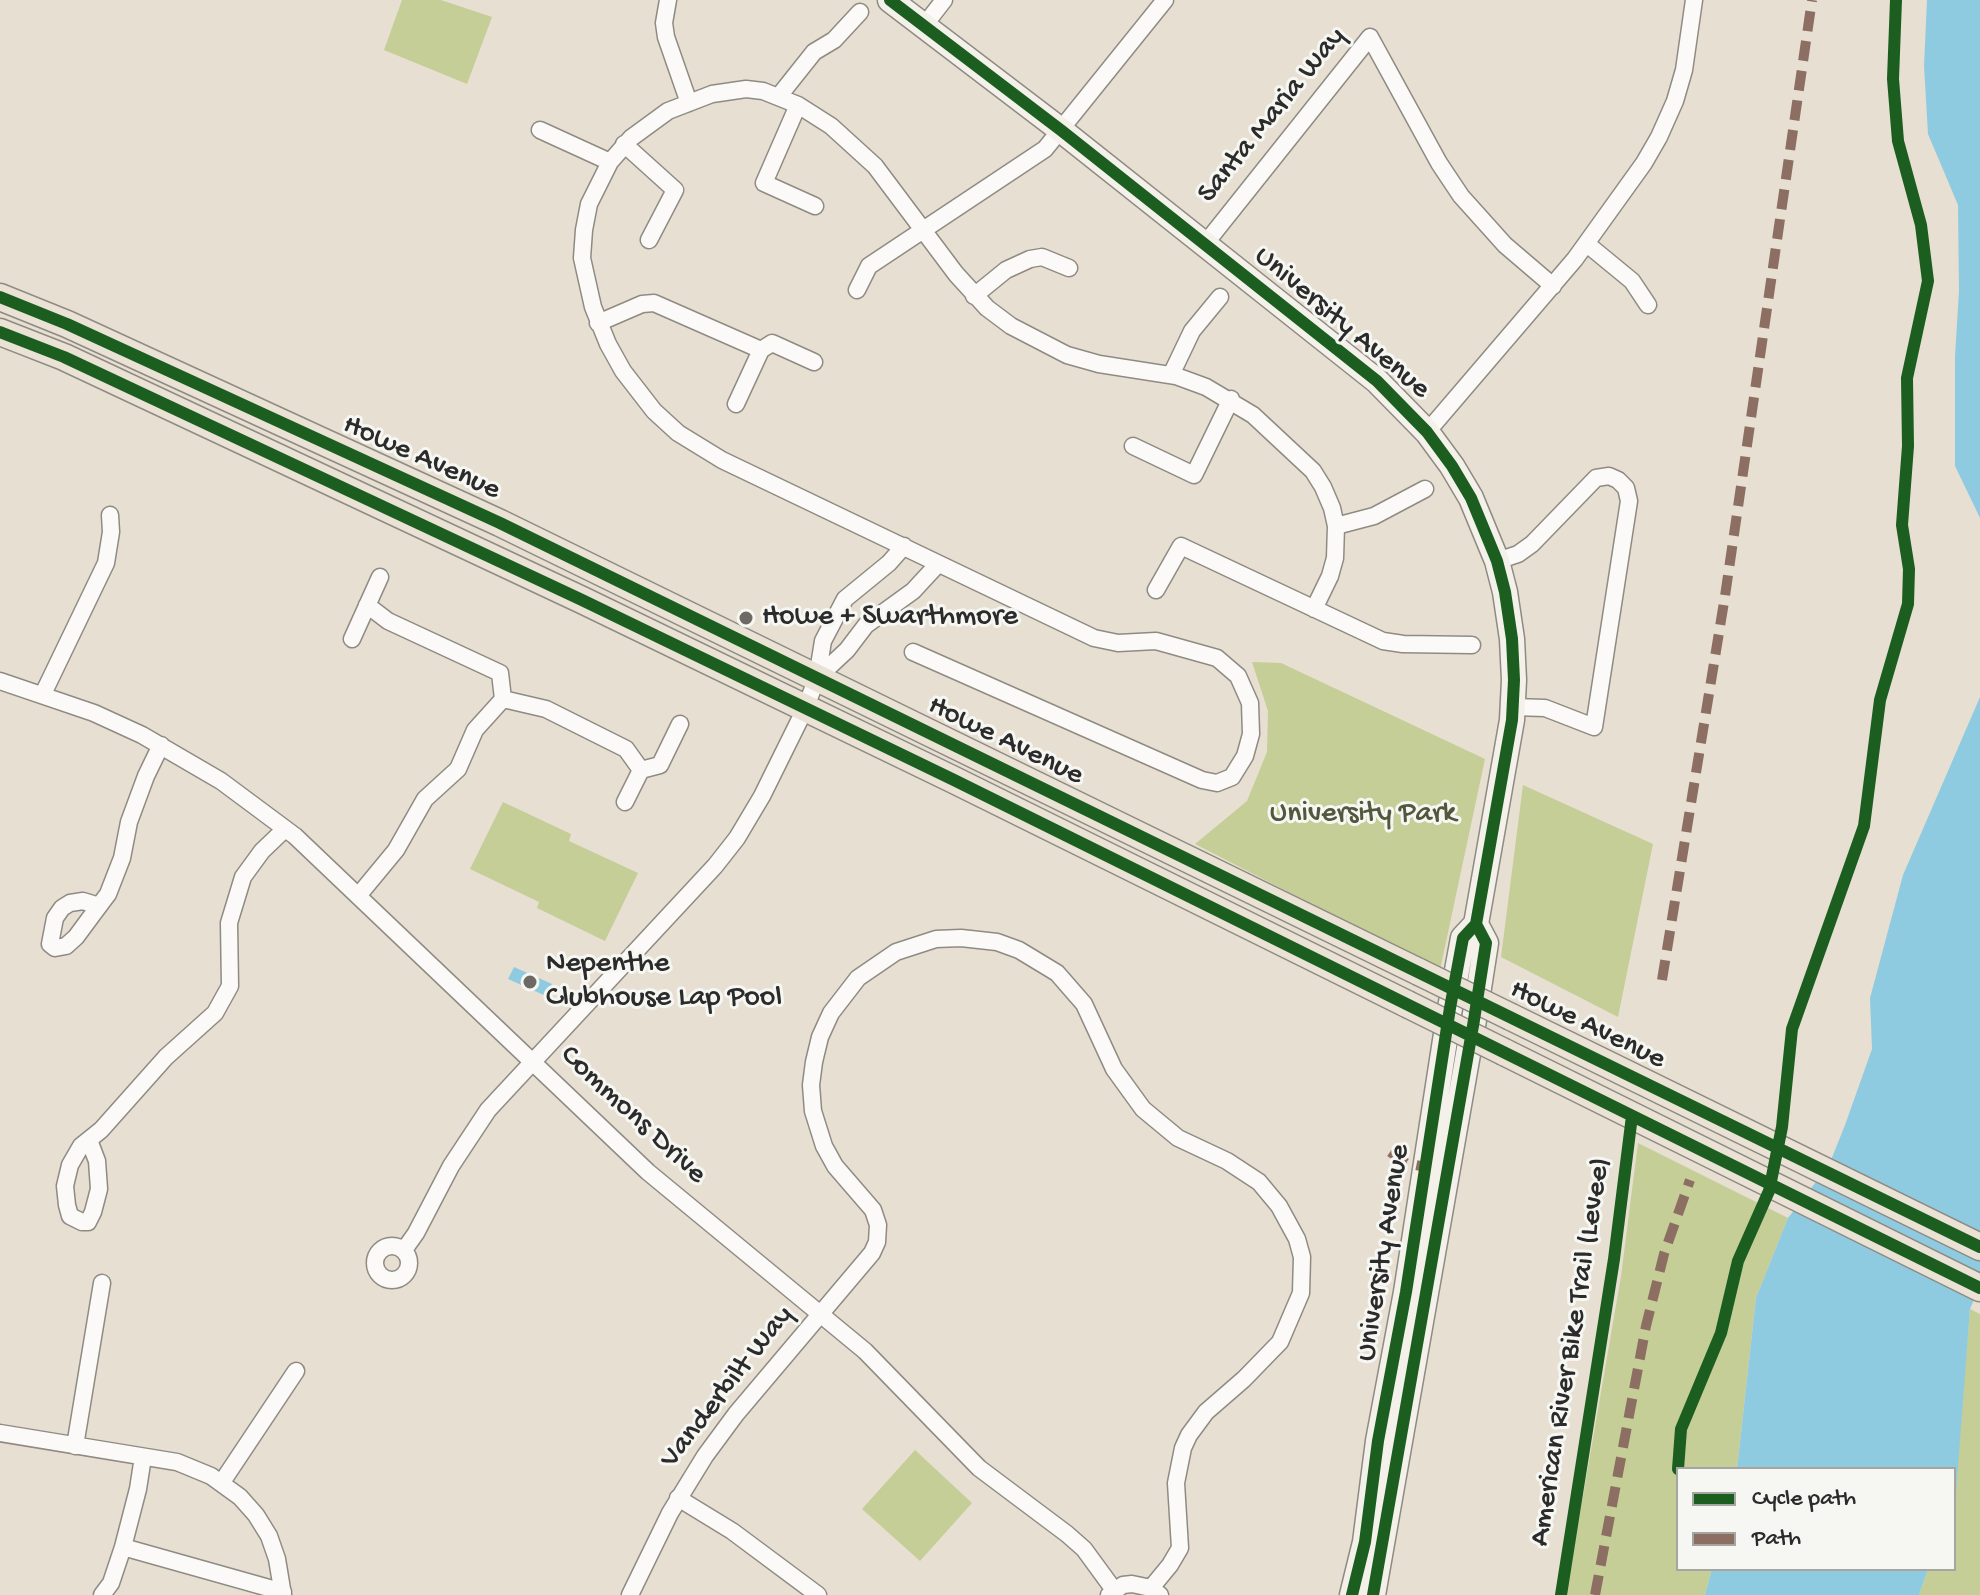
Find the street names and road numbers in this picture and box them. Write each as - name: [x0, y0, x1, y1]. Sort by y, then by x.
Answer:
- street label: Santa Maria Way: [1191, 21, 1355, 211]
- street label: University Avenue: [1245, 240, 1437, 408]
- street label: Howe Avenue: [337, 408, 505, 510]
- street label: Howe Avenue: [921, 689, 1089, 795]
- street label: Howe Avenue: [1503, 973, 1671, 1079]
- street label: Commons Drive: [551, 1039, 713, 1193]
- street label: University Avenue: [1350, 1142, 1420, 1364]
- street label: American River Bike Trail (Levee): [1523, 1155, 1621, 1549]
- street label: Vanderbilt Way: [653, 1299, 803, 1477]

